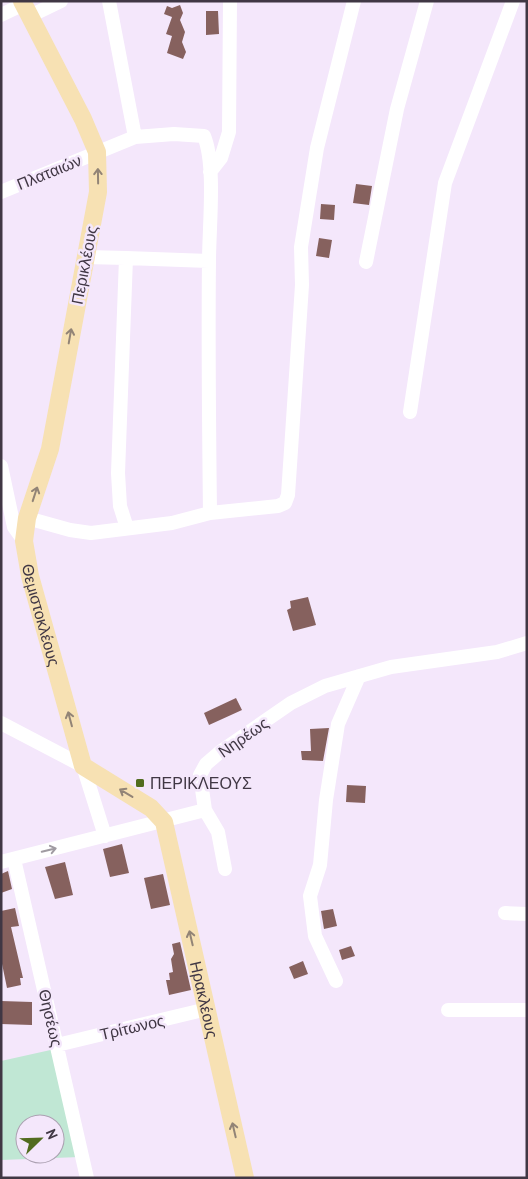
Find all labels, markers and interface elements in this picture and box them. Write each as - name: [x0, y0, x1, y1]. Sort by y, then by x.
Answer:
- street label: Πλαταιών: [14, 150, 84, 194]
- one-way arrow: [93, 168, 103, 184]
- street label: Περικλέους: [67, 224, 101, 306]
- one-way arrow: [66, 328, 76, 344]
- one-way arrow: [31, 487, 40, 502]
- street label: Θεμιστοκλέους: [18, 562, 65, 669]
- one-way arrow: [65, 712, 74, 728]
- street label: Νηρέως: [214, 712, 272, 762]
- place label: ΠΕΡΙΚΛΕΟΥΣ: [150, 773, 252, 793]
- marker: ΠΕΡΙΚΛΕΟΥΣ: [134, 777, 146, 789]
- one-way arrow: [120, 787, 134, 797]
- one-way arrow: [40, 845, 56, 854]
- one-way arrow: [186, 930, 195, 946]
- street label: Ηρακλέους: [186, 959, 223, 1040]
- street label: Θησέως: [35, 987, 67, 1049]
- street label: Τρίτωνος: [98, 1010, 167, 1044]
- north arrow: [15, 1114, 65, 1164]
- one-way arrow: [229, 1123, 238, 1139]
- text: N: [42, 1126, 62, 1142]

